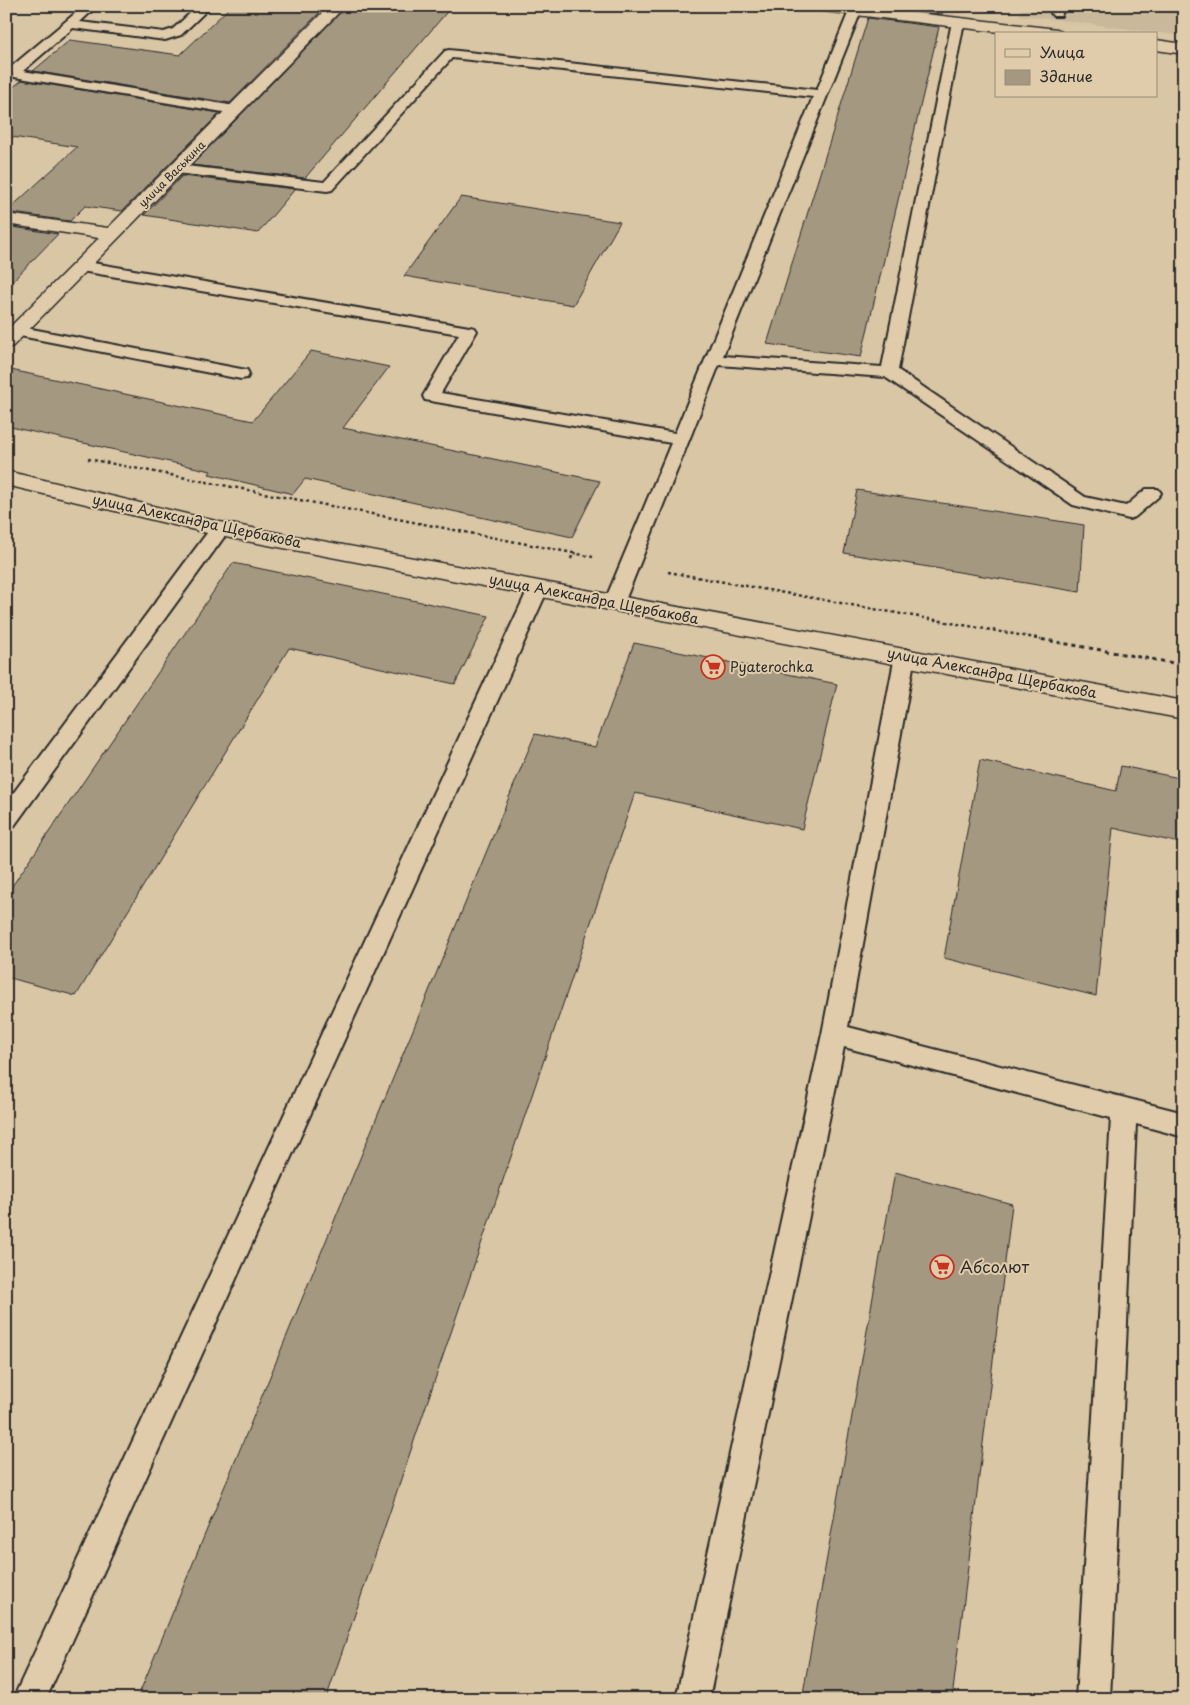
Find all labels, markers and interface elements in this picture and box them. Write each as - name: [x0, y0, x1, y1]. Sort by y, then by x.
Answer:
- legend: [995, 32, 1158, 98]
- text: Улица: [1040, 40, 1085, 63]
- text: Здание: [1040, 64, 1093, 87]
- street label: улица Васькина: [134, 136, 209, 211]
- street label: улица Александра Щербакова: [91, 488, 304, 553]
- street label: улица Александра Щербакова: [488, 568, 701, 629]
- street label: улица Александра Щербакова: [886, 642, 1099, 703]
- supermarket icon: Pyaterochka: [700, 654, 726, 680]
- place label: Pyaterochka: [730, 656, 814, 677]
- supermarket icon: Абсолют: [929, 1254, 955, 1280]
- place label: Абсолют: [960, 1254, 1029, 1278]

